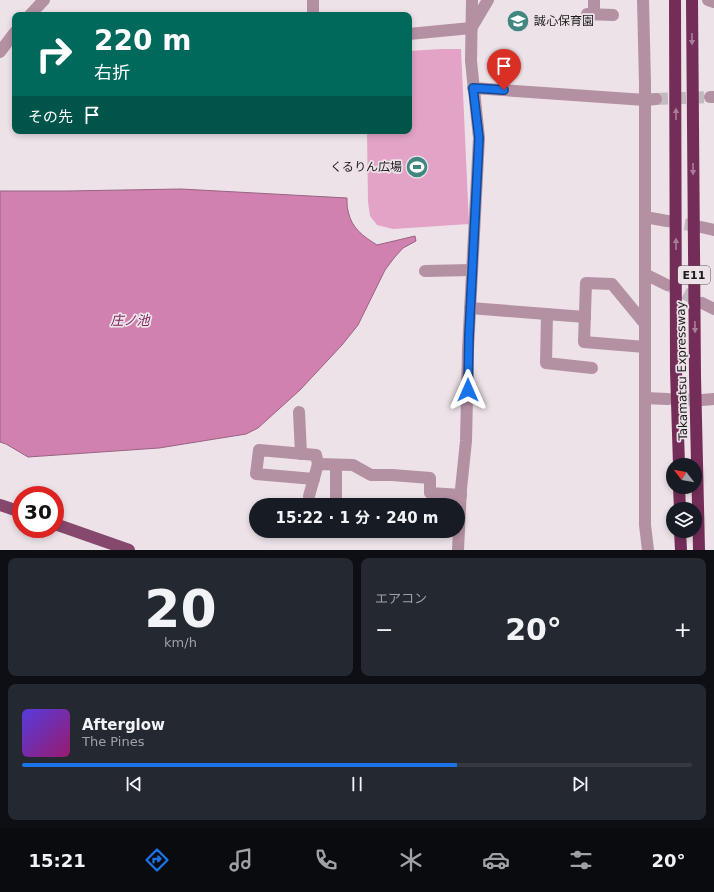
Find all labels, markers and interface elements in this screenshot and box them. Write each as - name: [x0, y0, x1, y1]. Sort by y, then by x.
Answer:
- school or university icon: 誠心保育園: [505, 8, 531, 34]
- place label: 誠心保育園: [534, 14, 594, 28]
- text: 220 m: [94, 24, 191, 57]
- icon: right: [28, 28, 80, 80]
- one-way arrow: [689, 33, 695, 46]
- pin: [487, 49, 521, 90]
- icon: arrive: [493, 55, 515, 77]
- text: 右折: [94, 62, 130, 83]
- icon: arrive: [81, 104, 103, 126]
- one-way arrow: [673, 107, 679, 120]
- text: その先: [28, 108, 73, 126]
- sports icon: くるりん広場: [404, 154, 430, 180]
- place label: くるりん広場: [330, 160, 402, 174]
- one-way arrow: [690, 163, 696, 176]
- one-way arrow: [673, 237, 679, 250]
- road number: E11: [678, 266, 710, 284]
- street label: Takamatsu Expressway: [674, 301, 690, 442]
- water label: 庄ノ池: [110, 313, 151, 328]
- one-way arrow: [692, 321, 698, 334]
- position arrow: [447, 369, 489, 411]
- north arrow: [666, 458, 702, 494]
- map controls: [666, 458, 702, 538]
- speed limit sign: 30: [12, 486, 64, 538]
- button: layers: [666, 502, 702, 538]
- text: 15:22 · 1 分 · 240 m: [276, 509, 438, 527]
- text: 20: [144, 579, 217, 639]
- text: エアコン: [375, 591, 427, 606]
- text: 20°: [505, 612, 562, 647]
- text: −: [375, 617, 393, 642]
- text: +: [674, 617, 692, 642]
- text: km/h: [164, 635, 197, 650]
- text: Afterglow: [82, 716, 165, 734]
- text: The Pines: [82, 734, 145, 749]
- icon: previous: [123, 773, 145, 795]
- icon: pause: [346, 773, 368, 795]
- icon: next: [569, 773, 591, 795]
- icon: directions: [143, 846, 171, 874]
- icon: music: [227, 846, 255, 874]
- icon: phone: [312, 846, 340, 874]
- icon: climate: [397, 846, 425, 874]
- icon: car: [482, 846, 510, 874]
- icon: filters: [567, 846, 595, 874]
- text: 15:21: [28, 850, 86, 871]
- text: 20°: [652, 850, 686, 871]

